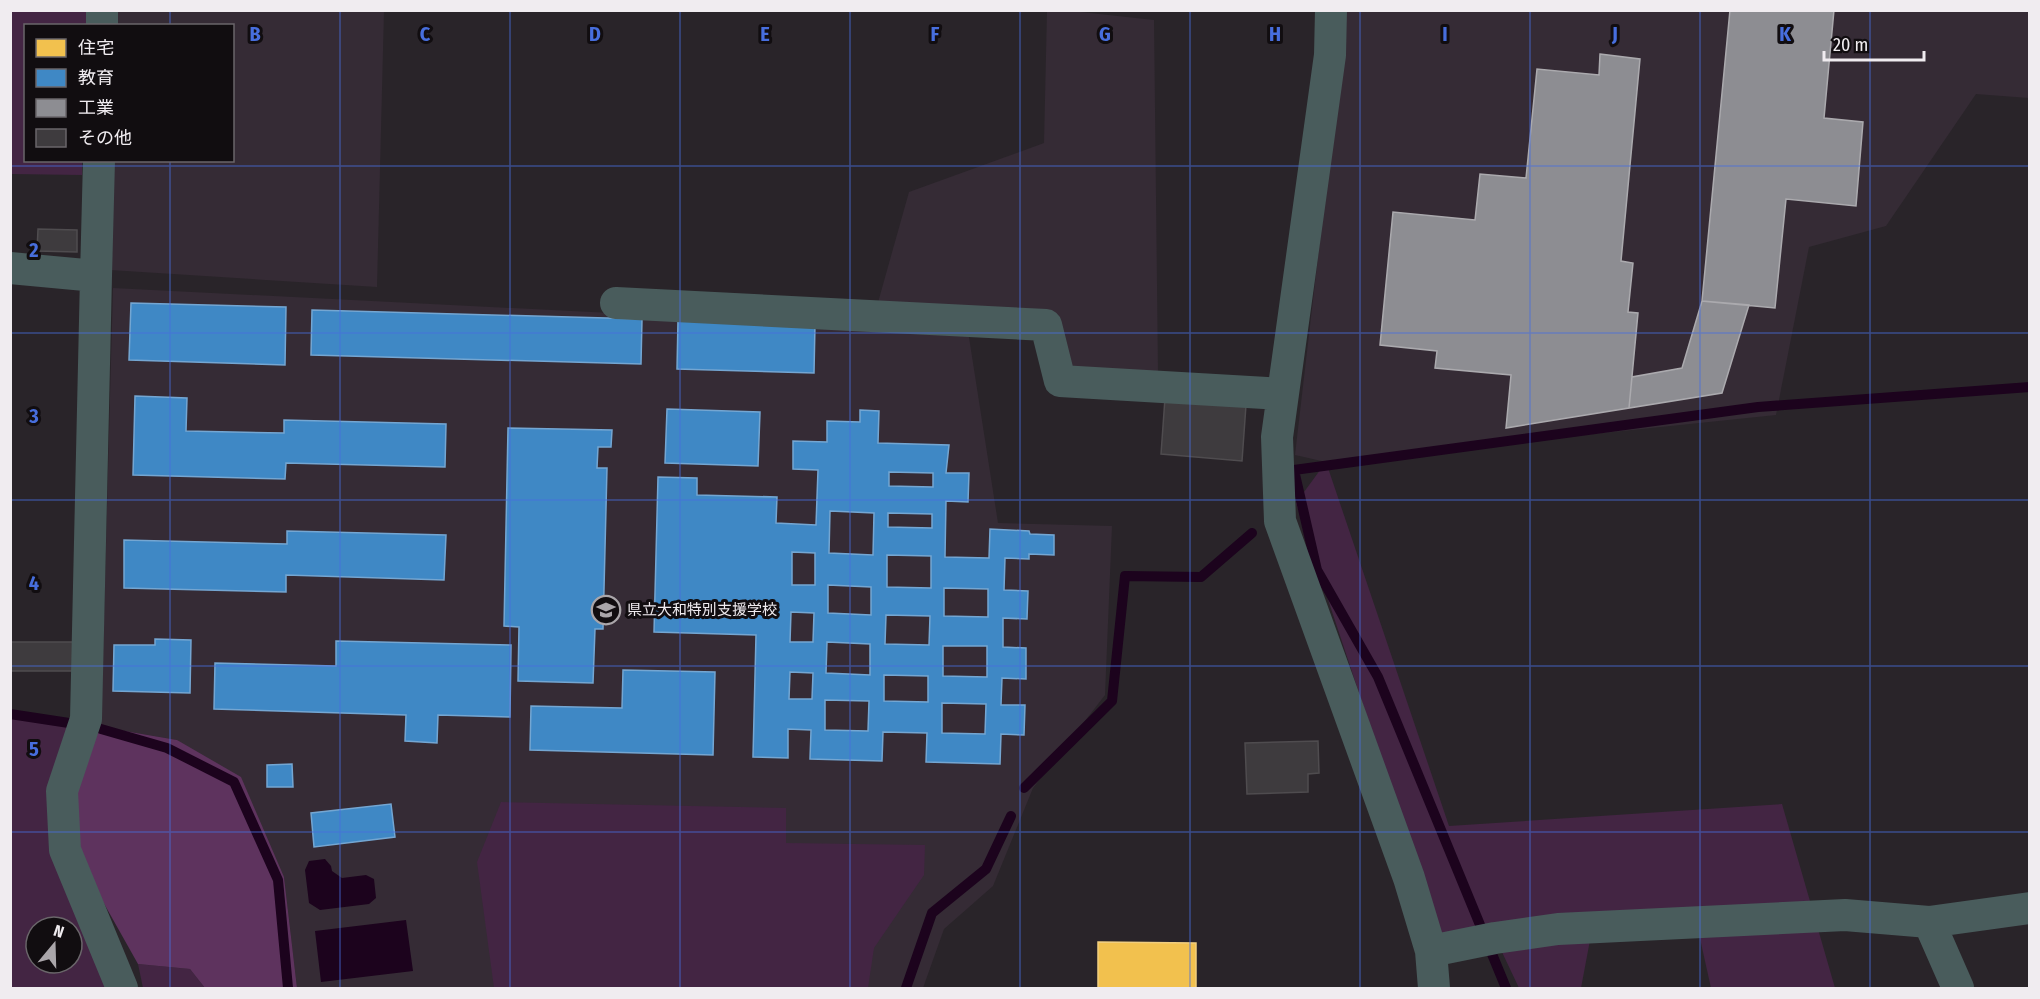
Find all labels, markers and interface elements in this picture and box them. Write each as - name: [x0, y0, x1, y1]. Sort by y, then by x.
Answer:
- text: B: [249, 22, 261, 46]
- text: C: [420, 22, 431, 46]
- text: D: [589, 22, 601, 46]
- text: E: [760, 22, 770, 46]
- text: F: [931, 22, 940, 46]
- text: G: [1099, 22, 1111, 46]
- text: H: [1269, 22, 1281, 46]
- text: I: [1442, 22, 1448, 46]
- text: J: [1611, 22, 1618, 46]
- text: K: [1779, 22, 1791, 46]
- legend: [24, 24, 234, 162]
- scale bar: [1824, 24, 1924, 62]
- text: 20 m: [1833, 34, 1868, 56]
- text: 住宅: [78, 37, 114, 59]
- text: 教育: [78, 67, 114, 89]
- text: 工業: [78, 97, 114, 119]
- text: その他: [78, 127, 132, 149]
- text: 2: [28, 238, 39, 262]
- text: 3: [28, 404, 39, 428]
- text: 4: [29, 571, 39, 595]
- school or university icon: 県立大和特別支援学校: [590, 594, 622, 626]
- place label: 県立大和特別支援学校: [627, 601, 777, 619]
- text: 5: [29, 737, 39, 761]
- north arrow: [24, 915, 84, 975]
- text: N: [51, 921, 66, 942]

